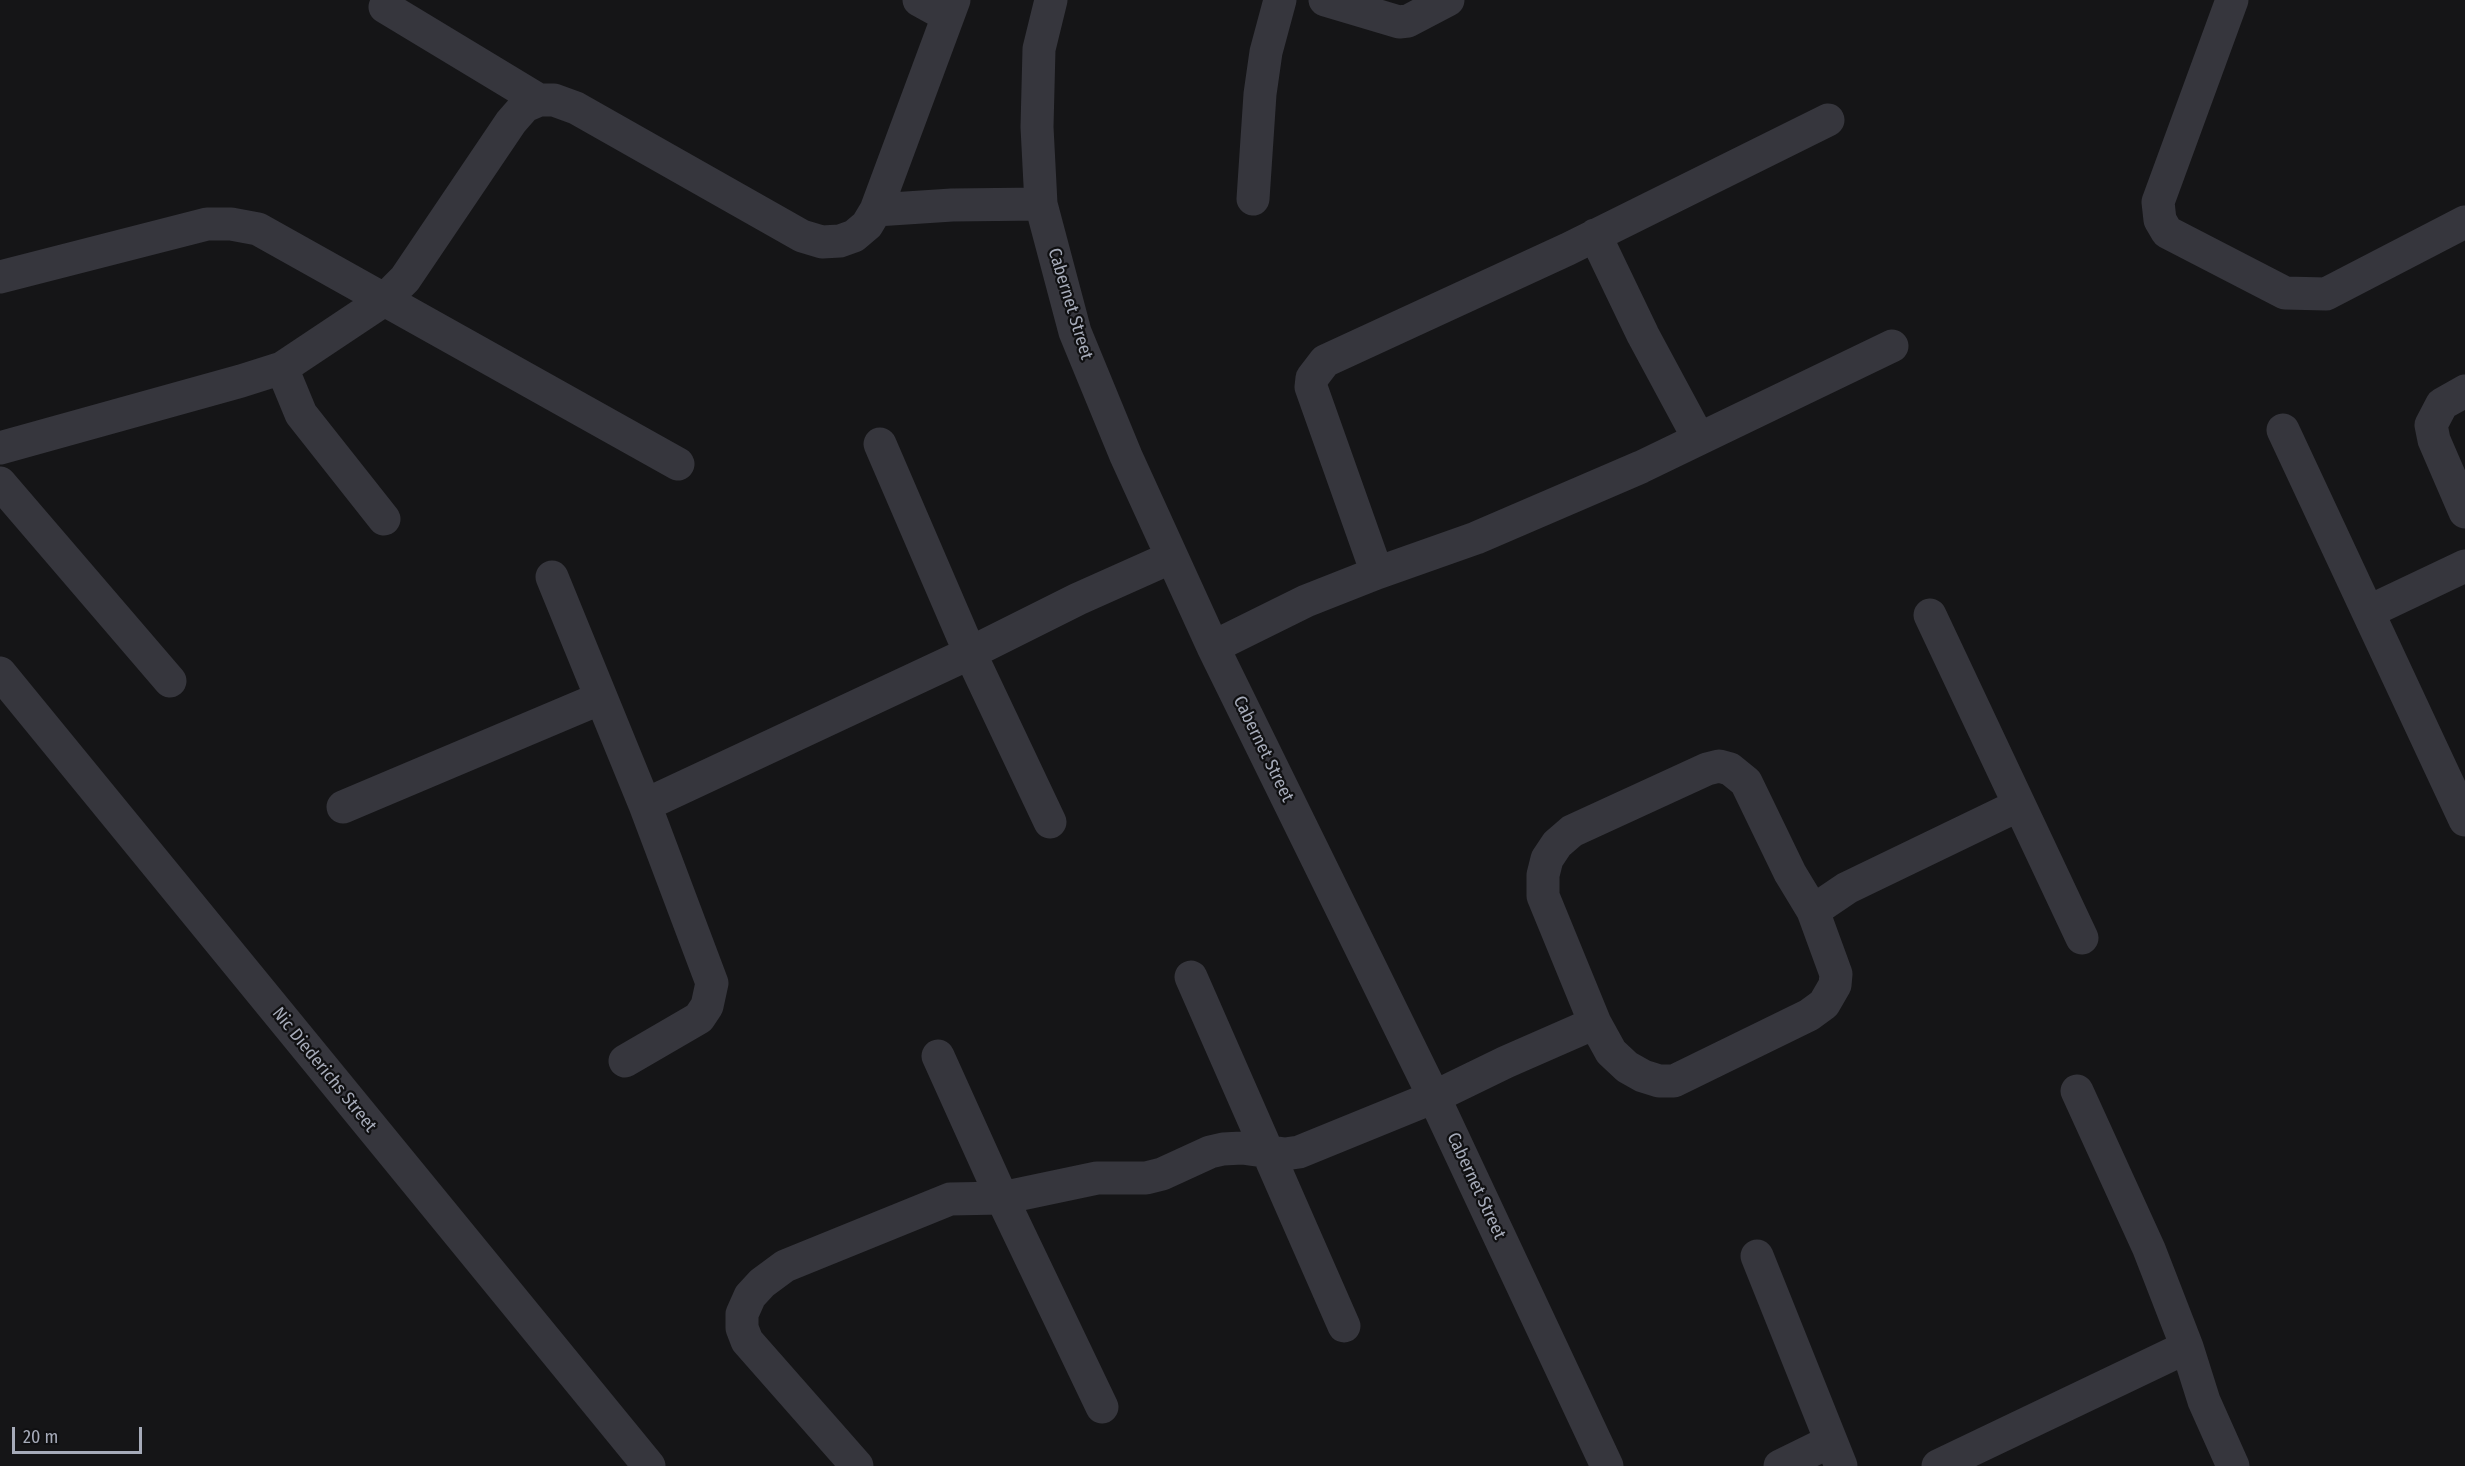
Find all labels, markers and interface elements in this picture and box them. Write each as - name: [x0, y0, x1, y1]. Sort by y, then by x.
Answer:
- street label: Cabernet Street: [1043, 246, 1097, 362]
- street label: Cabernet Street: [1228, 692, 1298, 806]
- street label: Nic Diederichs Street: [267, 1003, 381, 1137]
- street label: Cabernet Street: [1442, 1129, 1510, 1243]
- scale bar: [15, 1415, 146, 1453]
- text: 20 m: [23, 1426, 58, 1448]

